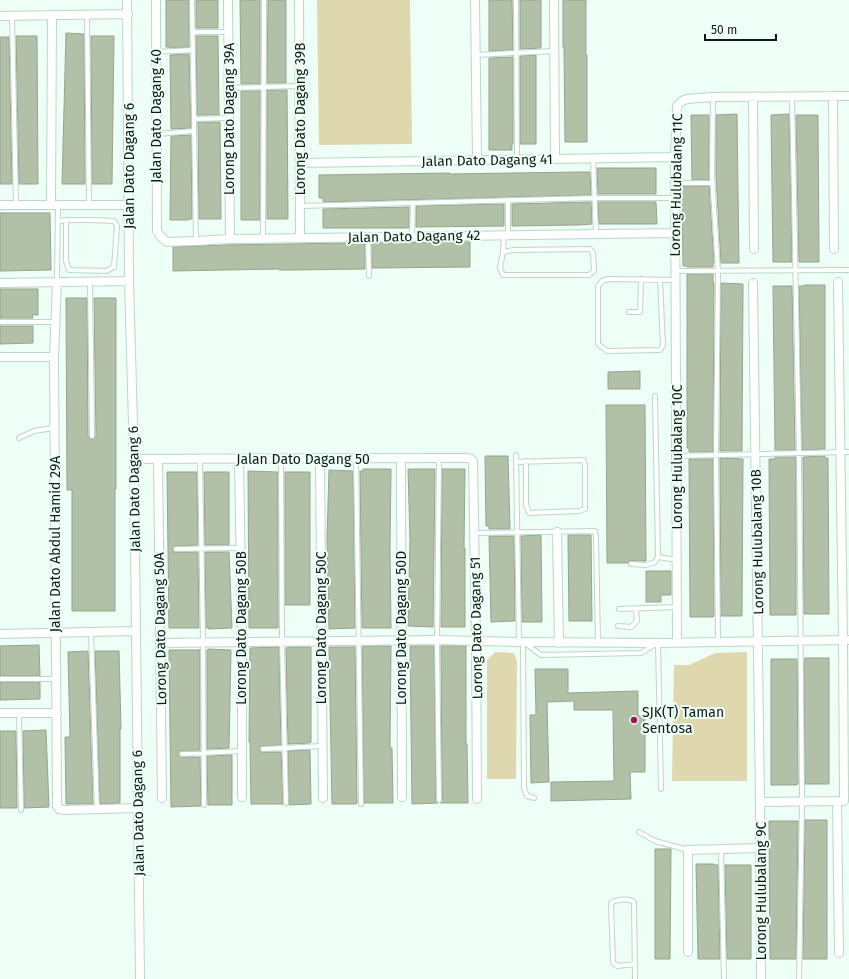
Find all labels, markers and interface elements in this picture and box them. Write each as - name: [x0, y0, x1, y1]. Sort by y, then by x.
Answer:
- scale bar: [705, 16, 776, 42]
- text: 50 m: [711, 23, 737, 37]
- street label: Lorong Dato Dagang 39B: [292, 42, 309, 196]
- street label: Lorong Dato Dagang 39A: [221, 43, 238, 195]
- street label: Jalan Dato Dagang 40: [148, 49, 165, 183]
- street label: Jalan Dato Dagang 6: [121, 103, 138, 229]
- street label: Lorong Hulubalang 11C: [667, 113, 686, 257]
- street label: Jalan Dato Dagang 41: [421, 151, 553, 170]
- street label: Jalan Dato Dagang 42: [347, 227, 481, 246]
- street label: Lorong Hulubalang 10C: [669, 384, 686, 530]
- street label: Jalan Dato Dagang 6: [125, 426, 144, 552]
- street label: Jalan Dato Dagang 50: [236, 451, 370, 468]
- street label: Jalan Dato Abdul Hamid 29A: [47, 456, 64, 632]
- street label: Lorong Hulubalang 10B: [748, 469, 767, 615]
- street label: Lorong Dato Dagang 50B: [233, 551, 250, 705]
- street label: Lorong Dato Dagang 50C: [313, 551, 330, 705]
- street label: Lorong Dato Dagang 50D: [393, 551, 410, 705]
- street label: Lorong Dato Dagang 50A: [151, 552, 170, 706]
- street label: Lorong Dato Dagang 51: [467, 556, 486, 700]
- place label: SJK(T) Taman Sentosa: [642, 704, 724, 737]
- marker: SJK(T) Taman Sentosa: [629, 715, 639, 725]
- street label: Jalan Dato Dagang 6: [129, 750, 148, 876]
- street label: Lorong Hulubalang 9C: [753, 821, 770, 960]

